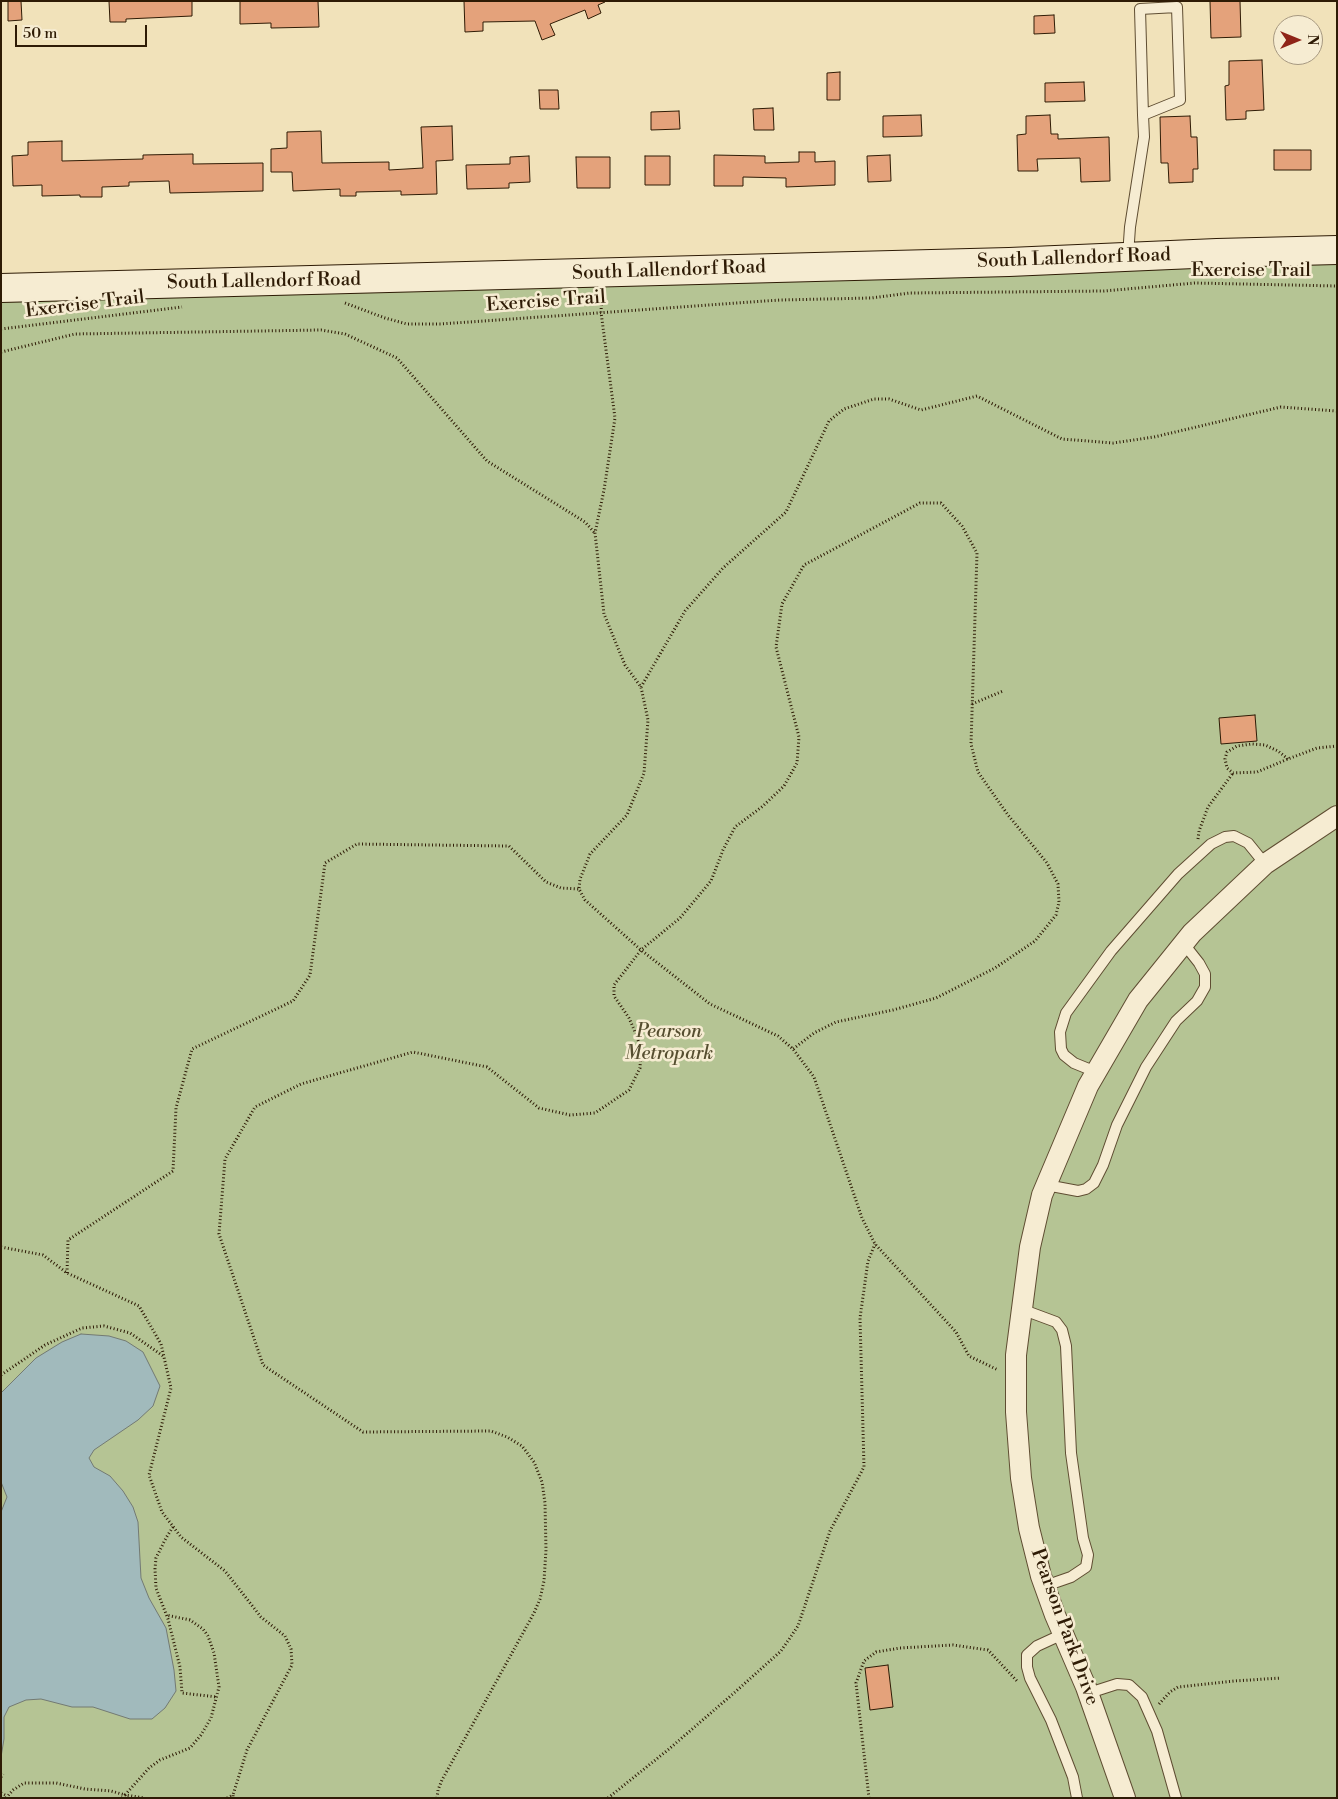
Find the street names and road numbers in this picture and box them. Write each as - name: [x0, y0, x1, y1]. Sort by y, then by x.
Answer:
- street label: South Lallendorf Road: [977, 244, 1171, 274]
- street label: South Lallendorf Road: [572, 256, 766, 286]
- street label: Exercise Trail: [1191, 260, 1311, 282]
- street label: South Lallendorf Road: [167, 269, 361, 295]
- street label: Exercise Trail: [24, 286, 146, 324]
- street label: Exercise Trail: [485, 286, 607, 318]
- street label: Pearson Park Drive: [1025, 1545, 1103, 1709]

